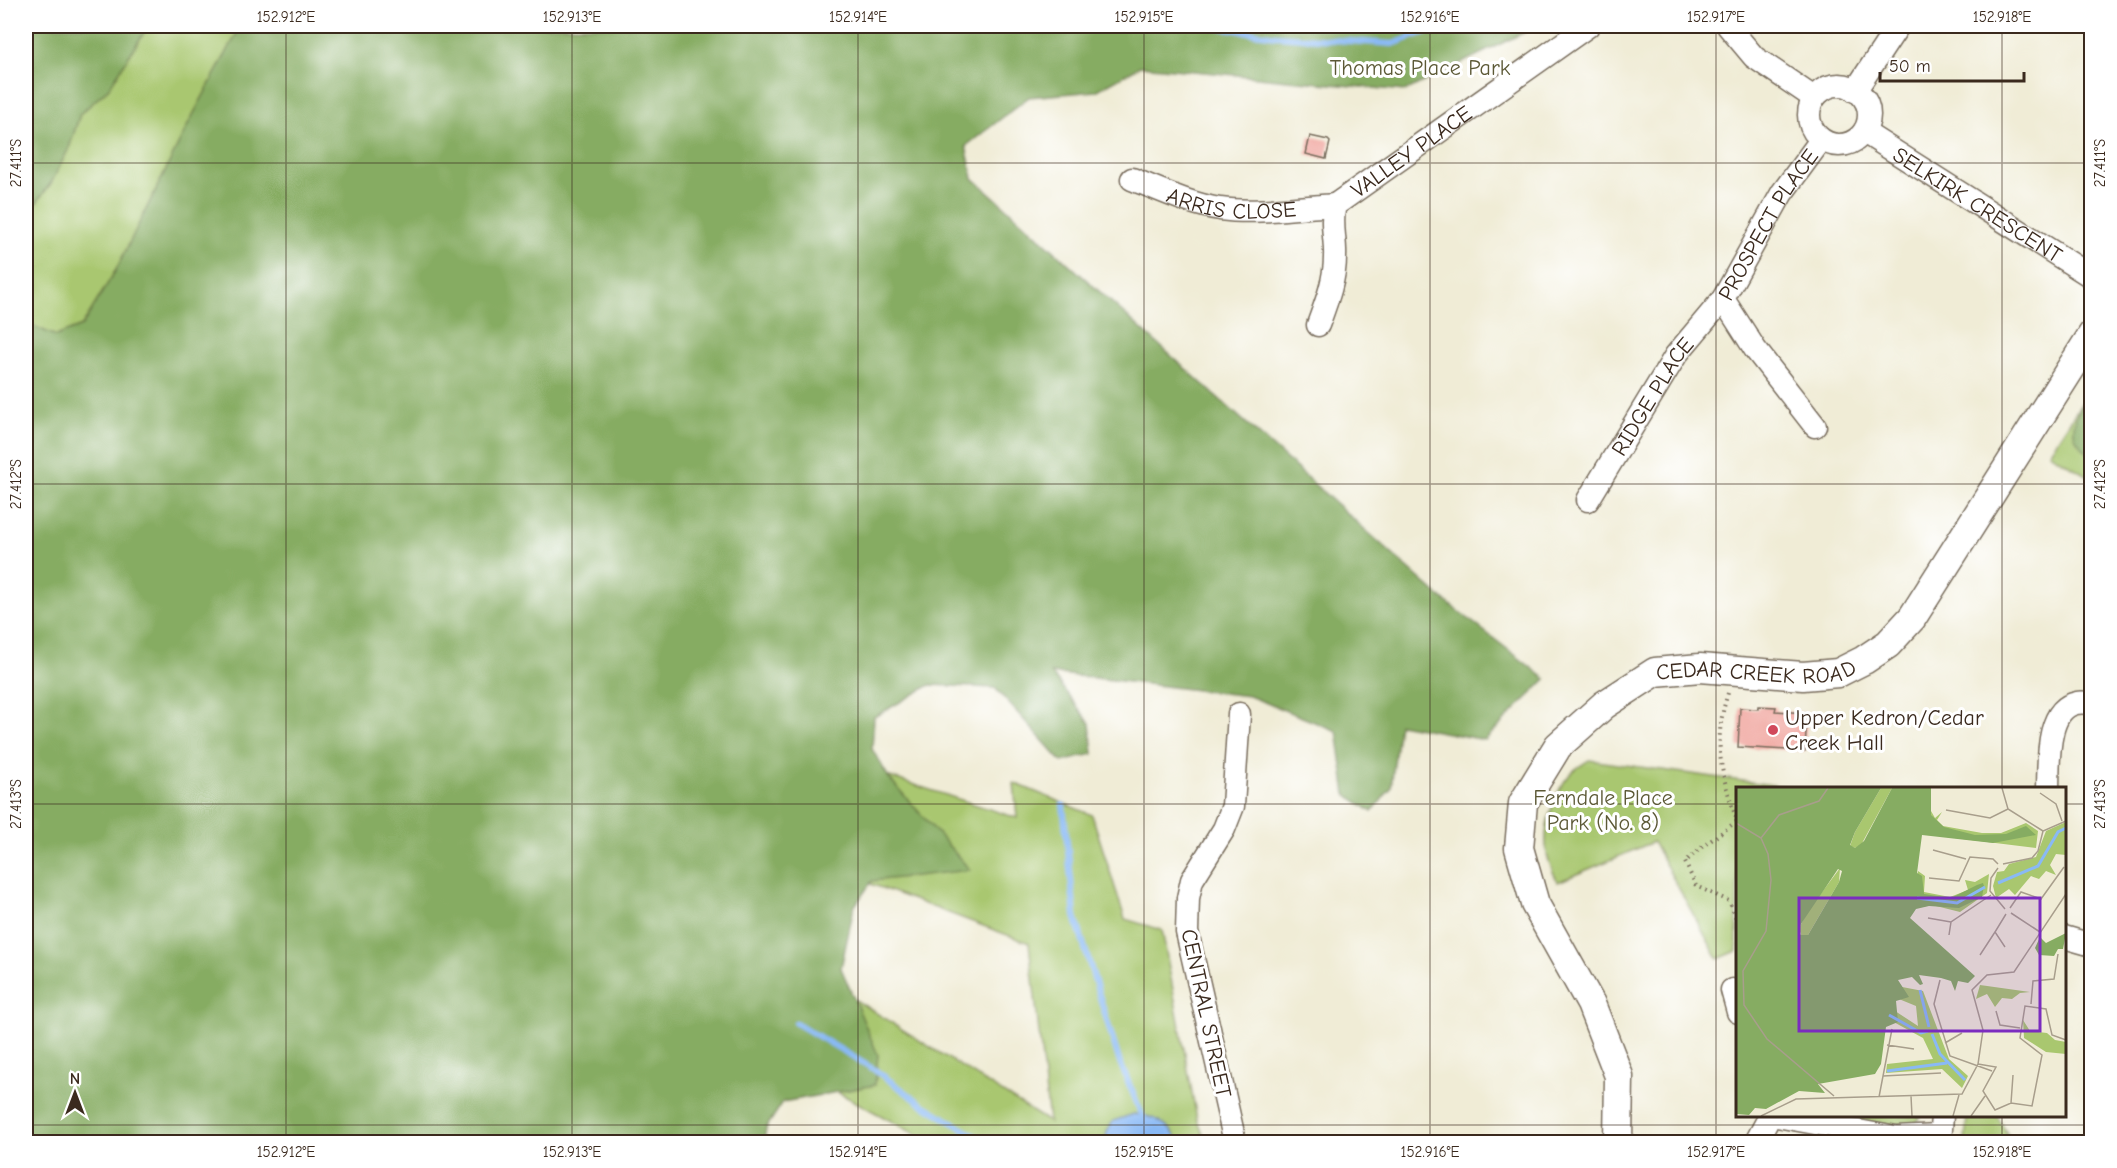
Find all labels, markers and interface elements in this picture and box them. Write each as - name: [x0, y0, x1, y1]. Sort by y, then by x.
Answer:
- text: 152.912°E: [257, 8, 315, 26]
- text: 152.913°E: [543, 8, 601, 26]
- text: 152.914°E: [829, 8, 887, 26]
- text: 152.915°E: [1115, 8, 1174, 26]
- text: 152.916°E: [1401, 8, 1460, 26]
- text: 152.917°E: [1687, 8, 1745, 26]
- text: 152.918°E: [1973, 8, 2031, 26]
- scale bar: [1880, 45, 2024, 83]
- park label: Thomas Place Park: [1330, 55, 1511, 81]
- text: 50 m: [1889, 56, 1931, 77]
- street label: VALLEY PLACE: [1346, 100, 1477, 204]
- text: 27.411°S: [7, 139, 25, 187]
- text: 27.411°S: [2091, 139, 2109, 187]
- street label: SELKIRK CRESCENT: [1888, 142, 2067, 269]
- street label: PROSPECT PLACE: [1713, 144, 1824, 305]
- street label: ARRIS CLOSE: [1163, 182, 1297, 225]
- street label: RIDGE PLACE: [1606, 332, 1699, 461]
- text: 27.412°S: [7, 459, 25, 509]
- text: 27.412°S: [2091, 459, 2109, 509]
- street label: CEDAR CREEK ROAD: [1655, 654, 1861, 690]
- place label: Upper Kedron/Cedar Creek Hall: [1785, 705, 1984, 756]
- marker: Upper Kedron/Cedar Creek Hall: [1766, 723, 1780, 737]
- text: 27.413°S: [7, 779, 25, 829]
- text: 27.413°S: [2091, 779, 2109, 829]
- park label: Ferndale Place Park (No. 8): [1533, 785, 1673, 836]
- inset map: [1736, 787, 2066, 1117]
- street label: CENTRAL STREET: [1175, 927, 1237, 1100]
- north arrow: [45, 1063, 105, 1123]
- text: N: [70, 1070, 80, 1088]
- text: 152.912°E: [257, 1143, 315, 1161]
- text: 152.913°E: [543, 1143, 601, 1161]
- text: 152.914°E: [829, 1143, 887, 1161]
- text: 152.915°E: [1115, 1143, 1174, 1161]
- text: 152.916°E: [1401, 1143, 1460, 1161]
- text: 152.917°E: [1687, 1143, 1745, 1161]
- text: 152.918°E: [1973, 1143, 2031, 1161]

